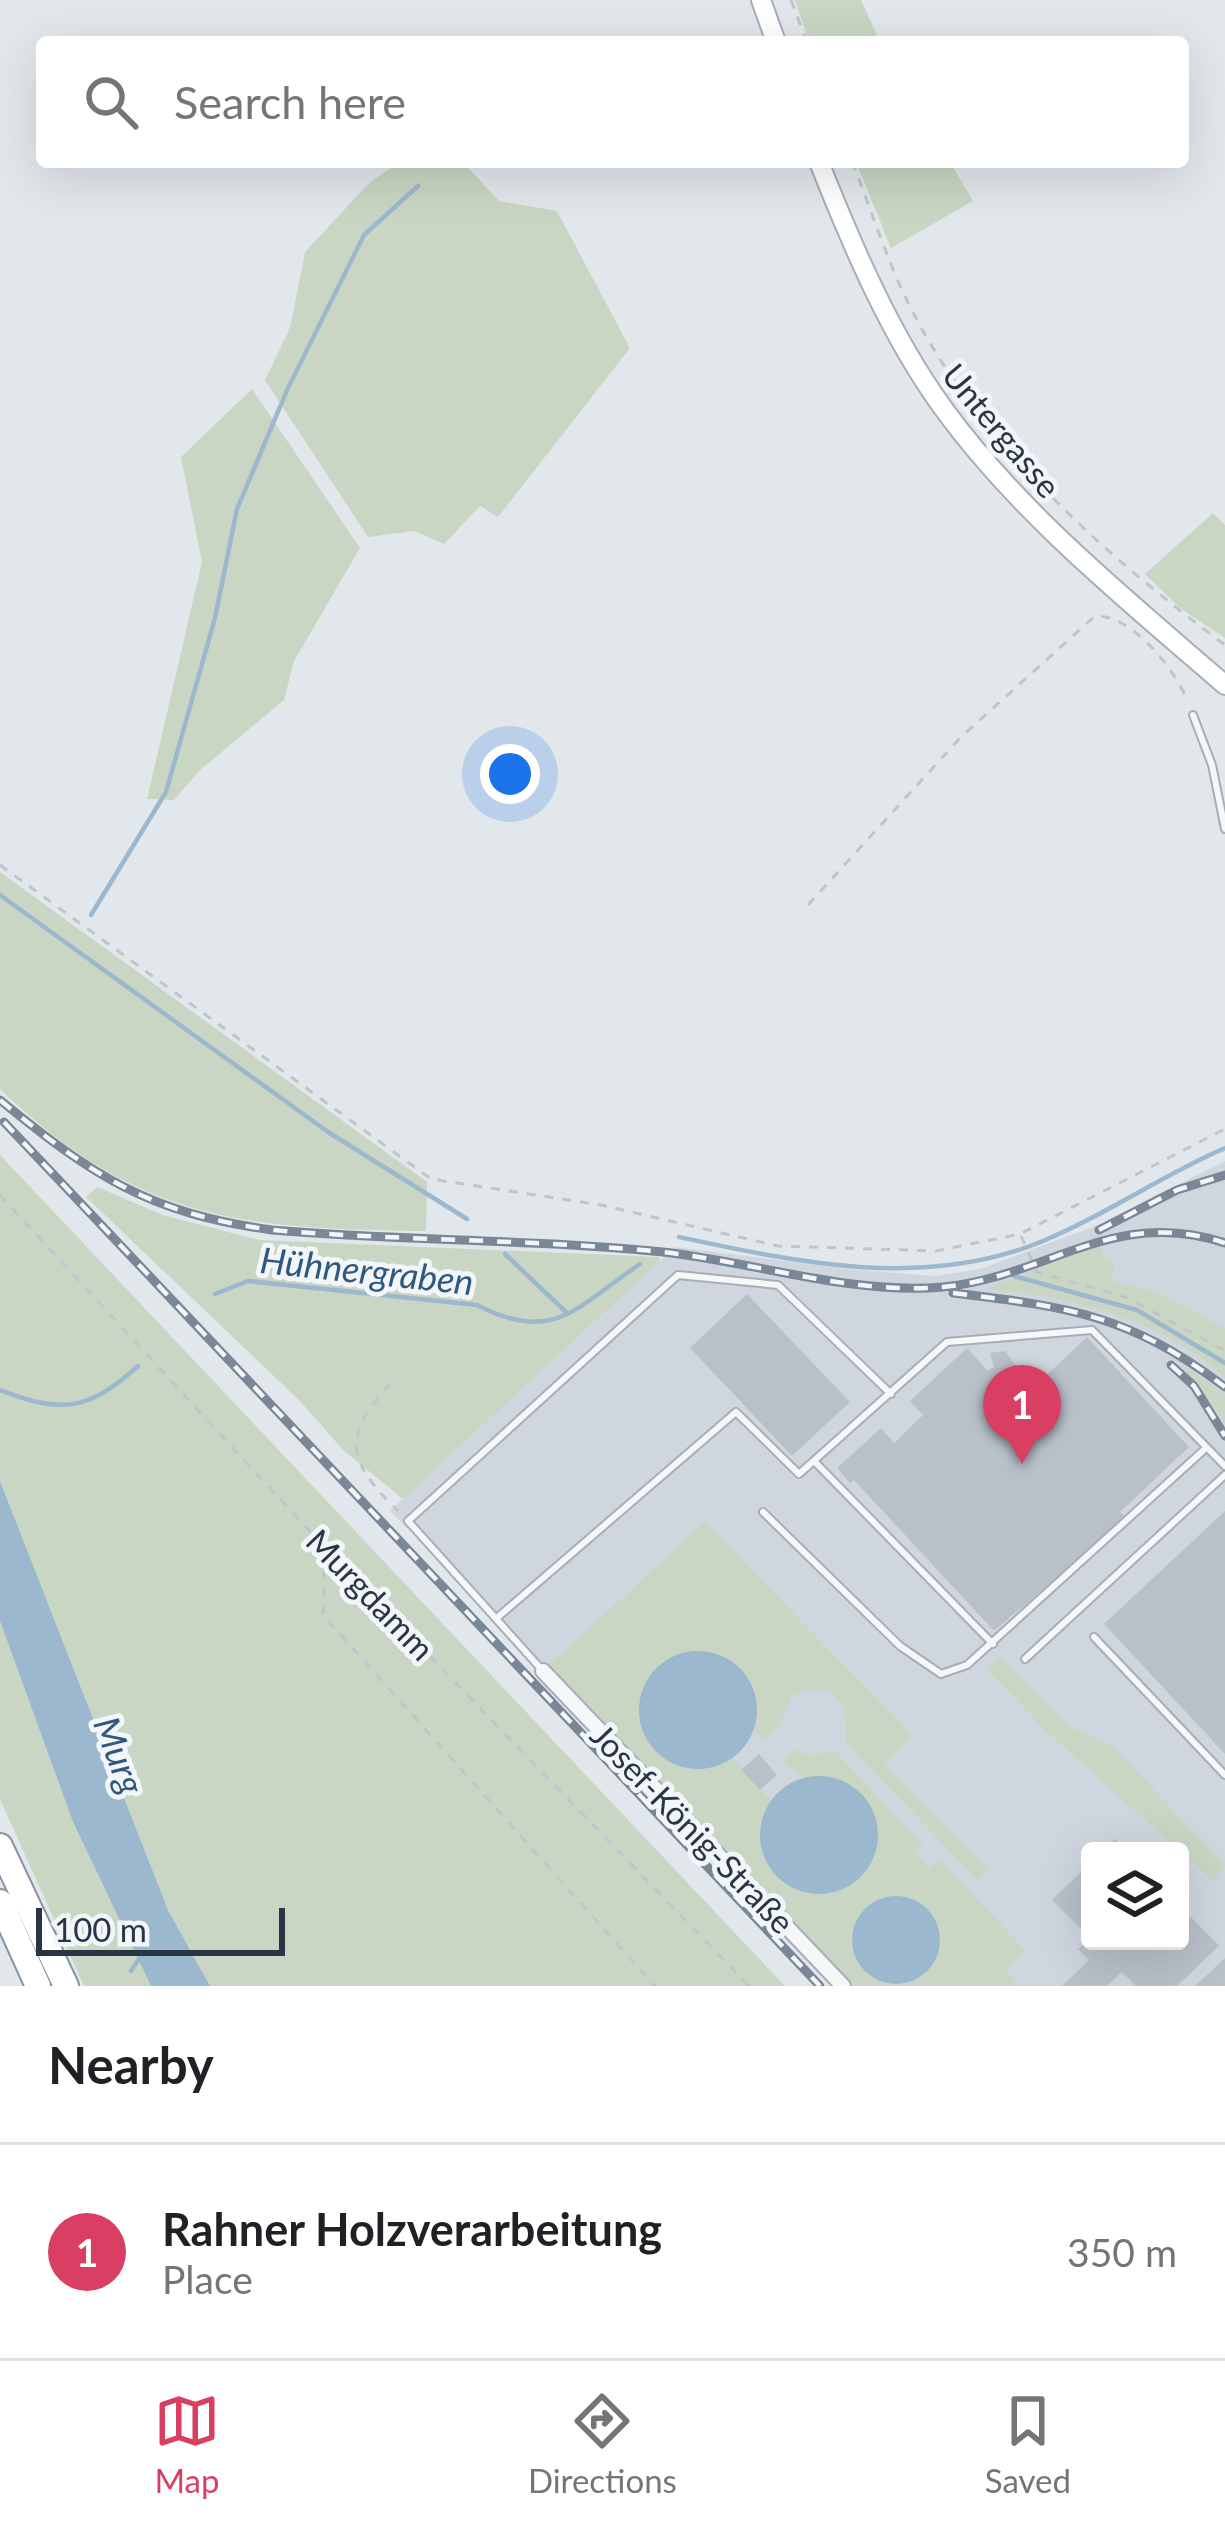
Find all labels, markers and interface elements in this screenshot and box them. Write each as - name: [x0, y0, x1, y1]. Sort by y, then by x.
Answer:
- search box: [36, 36, 1189, 168]
- icon: search: [78, 69, 144, 135]
- text: Search here: [174, 75, 406, 129]
- street label: Untergasse: [935, 355, 1069, 505]
- your location: [480, 744, 540, 804]
- water label: Hühnergraben: [258, 1237, 476, 1303]
- pin: 1: [983, 1365, 1061, 1464]
- street label: Murgdamm: [299, 1520, 443, 1668]
- water label: Murg: [85, 1710, 155, 1800]
- street label: Josef-König-Straße: [583, 1715, 803, 1941]
- map controls: [1081, 1842, 1189, 1950]
- button: layers: [1081, 1842, 1189, 1950]
- scale bar: [36, 1902, 285, 1955]
- text: 100 m: [54, 1909, 147, 1949]
- text: Nearby: [48, 2034, 214, 2095]
- text: Rahner Holzverarbeitung: [162, 2202, 662, 2256]
- text: 1: [76, 2229, 98, 2275]
- text: 350 m: [1067, 2229, 1177, 2275]
- text: Place: [162, 2256, 253, 2302]
- tab: Map: [154, 2388, 220, 2500]
- tab: Directions: [528, 2388, 677, 2500]
- tab: Saved: [985, 2388, 1071, 2500]

